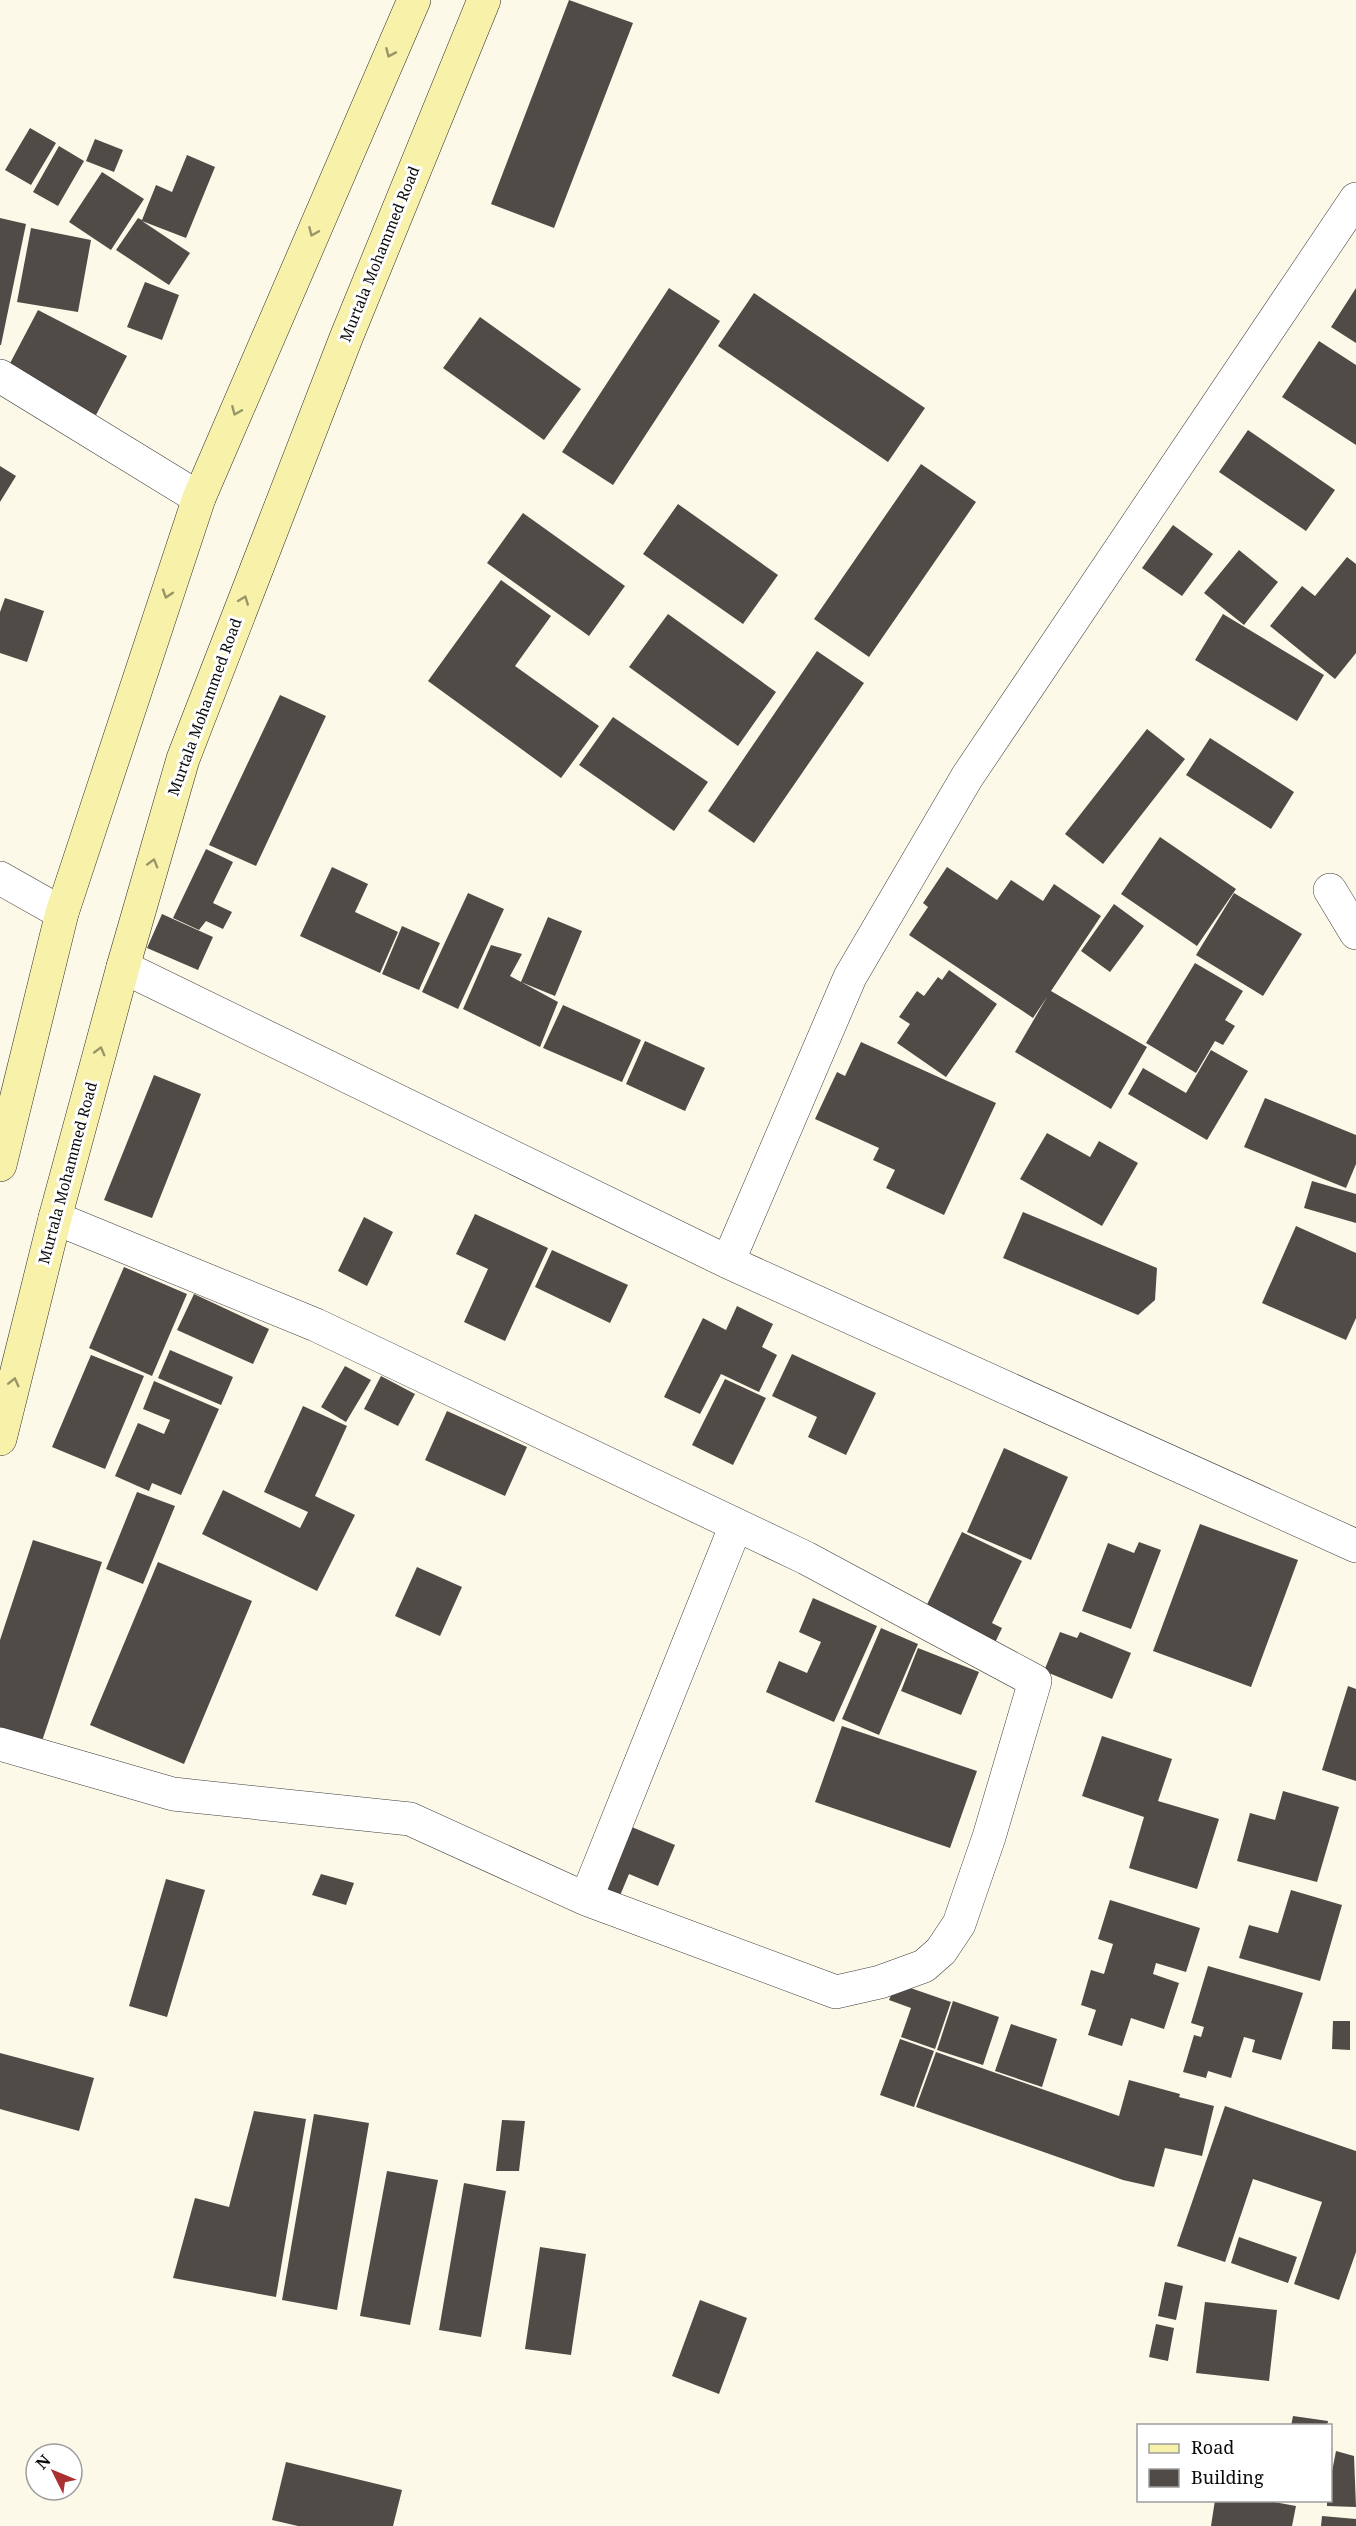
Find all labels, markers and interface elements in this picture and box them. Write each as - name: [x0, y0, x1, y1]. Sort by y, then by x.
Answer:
- one-way arrow: [385, 47, 397, 58]
- street label: Murtala Mohammed Road: [335, 163, 424, 344]
- one-way arrow: [308, 226, 320, 237]
- one-way arrow: [231, 405, 243, 416]
- one-way arrow: [162, 588, 174, 599]
- one-way arrow: [237, 595, 250, 606]
- street label: Murtala Mohammed Road: [163, 615, 246, 798]
- one-way arrow: [146, 859, 158, 869]
- one-way arrow: [93, 1046, 106, 1056]
- street label: Murtala Mohammed Road: [33, 1079, 101, 1266]
- one-way arrow: [7, 1377, 20, 1387]
- legend: [1137, 2424, 1332, 2502]
- text: Road: [1191, 2435, 1234, 2459]
- north arrow: [24, 2442, 84, 2502]
- text: N: [31, 2449, 56, 2474]
- text: Building: [1191, 2465, 1264, 2489]

